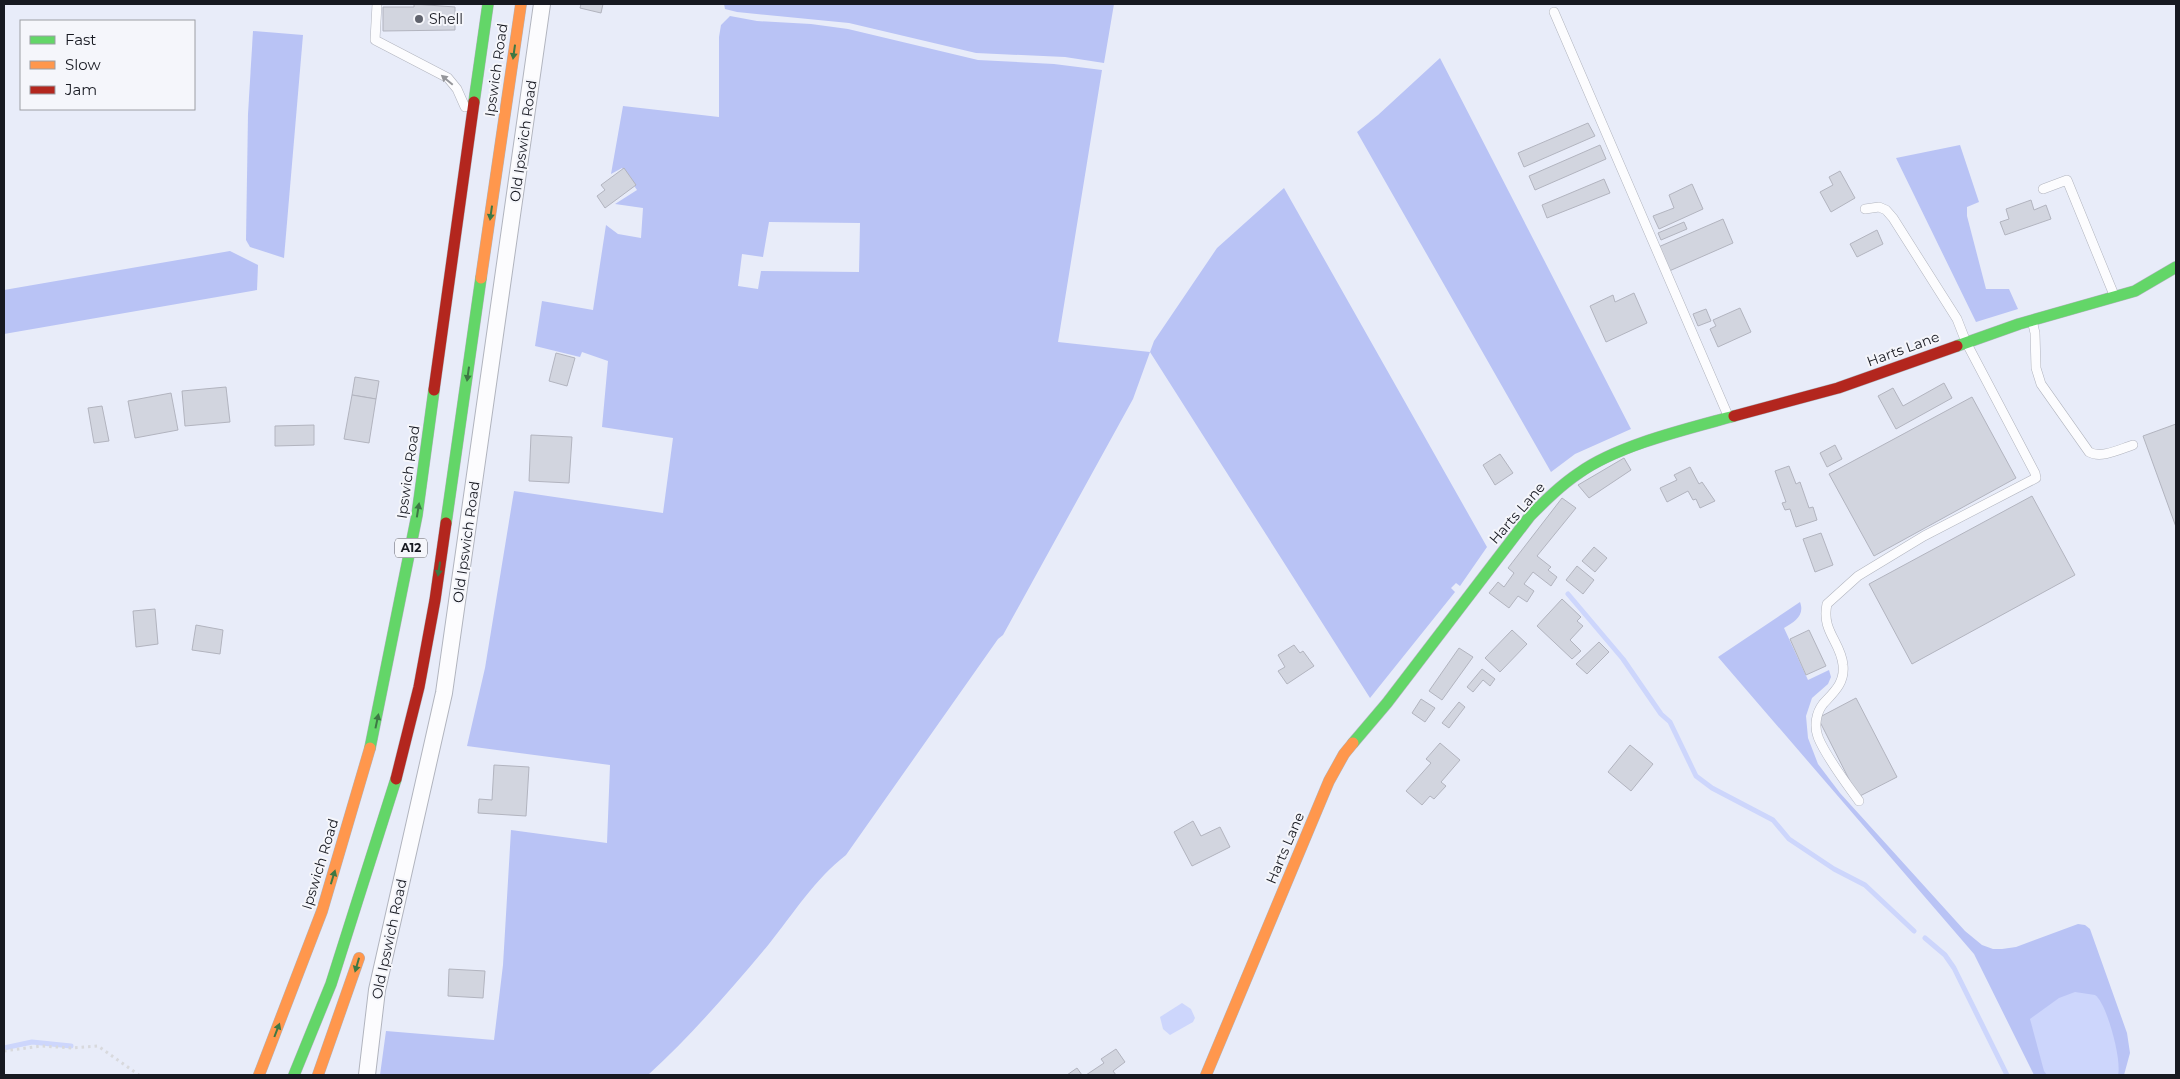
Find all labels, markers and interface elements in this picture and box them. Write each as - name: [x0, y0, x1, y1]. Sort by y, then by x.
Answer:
- place label: Shell: [429, 10, 463, 28]
- marker: Shell: [413, 13, 425, 25]
- legend: [20, 20, 195, 110]
- street label: Ipswich Road: [481, 22, 511, 118]
- text: Fast: [65, 30, 96, 49]
- one-way arrow: [509, 44, 517, 60]
- text: Slow: [65, 55, 101, 74]
- one-way arrow: [442, 74, 454, 86]
- street label: Old Ipswich Road: [506, 79, 540, 203]
- text: Jam: [64, 80, 97, 99]
- one-way arrow: [486, 205, 494, 221]
- street label: Harts Lane: [1864, 328, 1942, 370]
- one-way arrow: [463, 366, 471, 382]
- street label: Ipswich Road: [393, 424, 423, 520]
- street label: Harts Lane: [1485, 478, 1549, 548]
- street label: Old Ipswich Road: [449, 480, 483, 604]
- one-way arrow: [414, 502, 422, 518]
- road number: A12: [395, 538, 427, 558]
- one-way arrow: [435, 562, 443, 578]
- one-way arrow: [373, 712, 381, 728]
- street label: Harts Lane: [1262, 809, 1308, 887]
- street label: Ipswich Road: [298, 816, 342, 912]
- one-way arrow: [329, 870, 337, 885]
- street label: Old Ipswich Road: [367, 877, 411, 1001]
- one-way arrow: [352, 958, 360, 973]
- one-way arrow: [273, 1023, 281, 1037]

